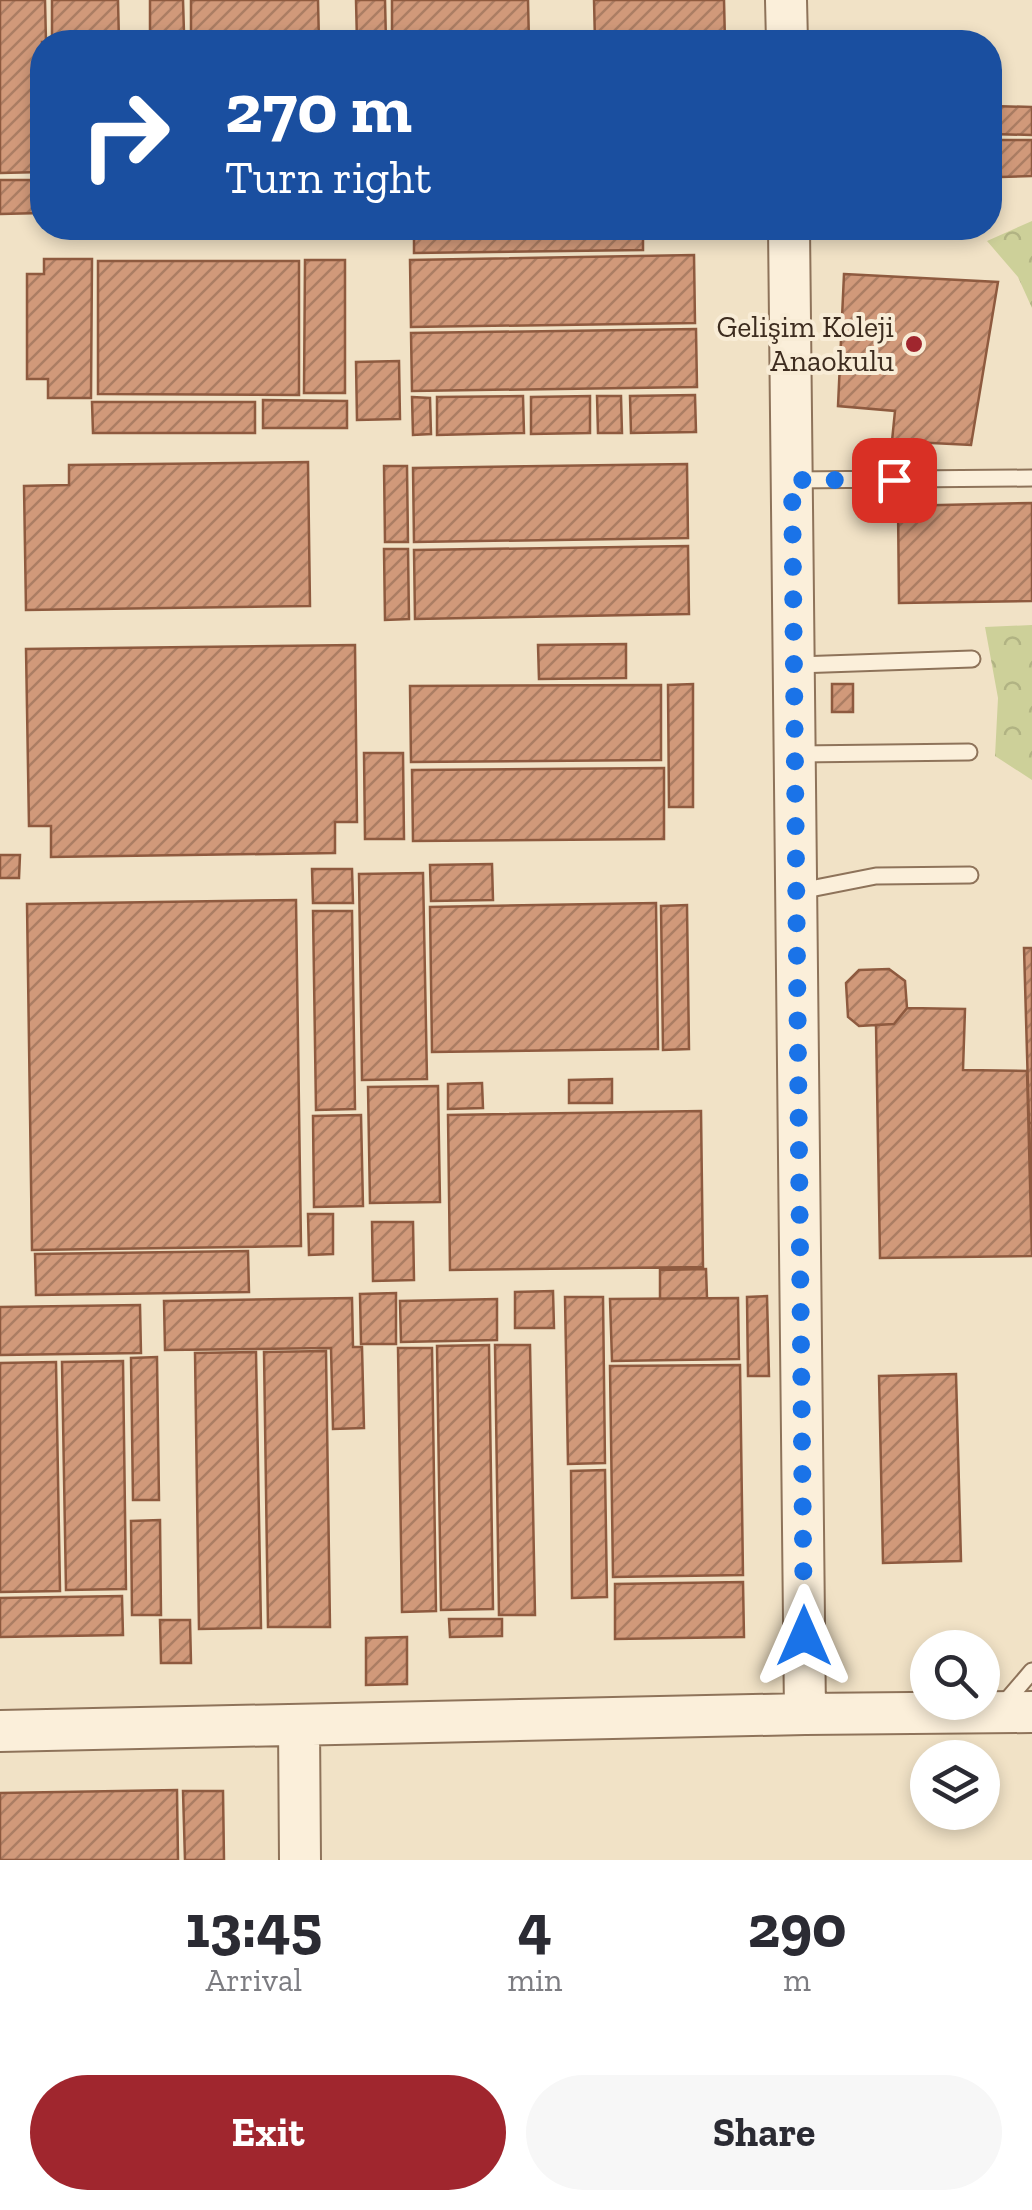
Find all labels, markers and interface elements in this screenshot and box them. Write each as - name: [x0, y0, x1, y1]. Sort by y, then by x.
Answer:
- text: 270 m: [225, 66, 412, 150]
- icon: right: [60, 70, 190, 200]
- text: Turn right: [225, 151, 431, 205]
- place label: Gelişim Koleji Anaokulu: [716, 309, 894, 379]
- marker: Gelişim Koleji Anaokulu: [903, 333, 925, 355]
- pin: [852, 438, 937, 523]
- icon: arrive: [867, 453, 922, 508]
- position arrow: [752, 1584, 856, 1688]
- map controls: [910, 1630, 1000, 1830]
- button: search: [910, 1630, 1000, 1720]
- button: layers: [910, 1740, 1000, 1830]
- text: 13:45: [185, 1890, 322, 1962]
- text: 4: [518, 1890, 552, 1962]
- text: 290: [748, 1890, 847, 1962]
- text: Arrival: [205, 1961, 302, 1999]
- text: min: [507, 1961, 562, 1999]
- text: m: [783, 1961, 811, 1999]
- button: Exit: [30, 2075, 506, 2190]
- button: Share: [526, 2075, 1002, 2190]

